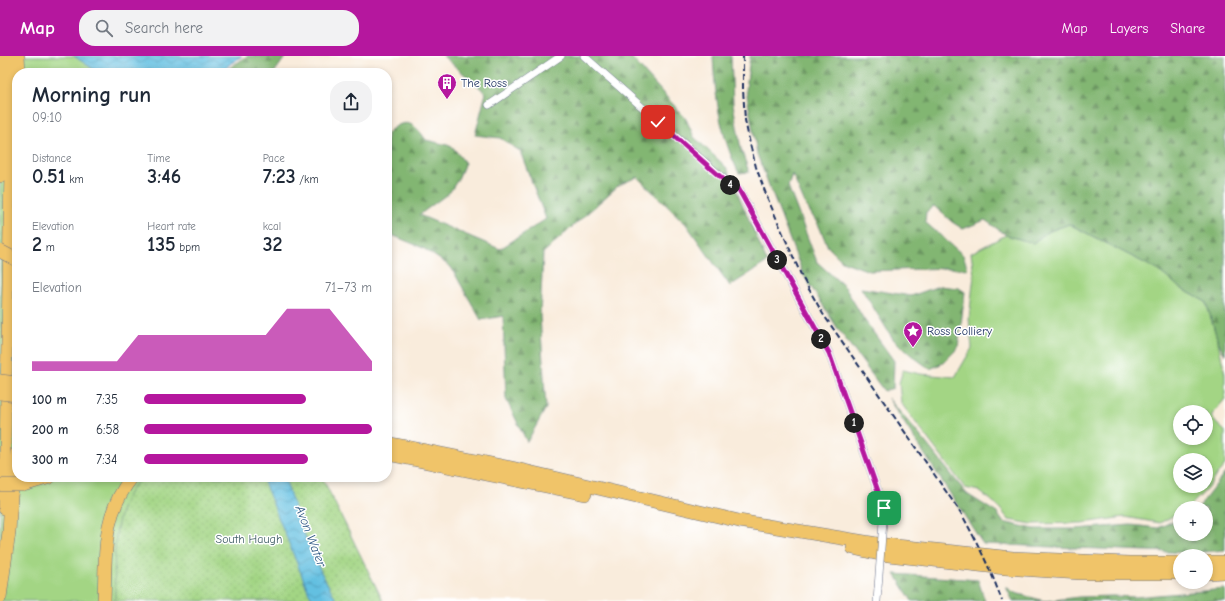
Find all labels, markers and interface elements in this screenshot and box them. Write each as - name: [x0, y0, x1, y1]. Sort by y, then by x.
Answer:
- search box: [79, 10, 359, 46]
- text: Map: [20, 17, 55, 39]
- icon: search: [93, 17, 115, 39]
- text: Search here: [125, 19, 203, 37]
- text: Map: [1061, 20, 1088, 37]
- text: Layers: [1110, 20, 1148, 37]
- text: Share: [1170, 20, 1205, 37]
- building icon: The Ross: [436, 72, 458, 100]
- place label: The Ross: [461, 76, 507, 90]
- button: share: [330, 81, 372, 123]
- text: Morning run: [32, 82, 151, 108]
- pin: [641, 105, 675, 139]
- text: 09:10: [32, 110, 62, 125]
- icon: check: [647, 111, 669, 133]
- text: Distance: [32, 152, 71, 165]
- text: Time: [147, 152, 170, 165]
- text: Pace: [263, 152, 285, 165]
- text: 0.51: [32, 165, 66, 188]
- text: 3:46: [147, 165, 181, 188]
- text: 7:23: [263, 165, 296, 188]
- text: km: [66, 173, 84, 186]
- text: /km: [296, 173, 319, 186]
- pin: 4: [720, 175, 740, 195]
- text: 4: [727, 178, 733, 191]
- text: Elevation: [32, 220, 74, 233]
- text: Heart rate: [147, 220, 196, 233]
- text: kcal: [263, 220, 281, 233]
- text: 2: [32, 233, 42, 256]
- text: 135: [147, 233, 176, 256]
- text: 32: [263, 233, 282, 256]
- text: m: [42, 241, 55, 254]
- text: bpm: [176, 241, 200, 254]
- pin: 3: [767, 250, 787, 270]
- text: 3: [774, 253, 780, 266]
- text: Elevation: [32, 280, 82, 295]
- text: 71–73 m: [325, 280, 372, 295]
- place icon: Ross Colliery: [902, 320, 924, 348]
- place label: Ross Colliery: [927, 324, 993, 338]
- pin: 2: [811, 329, 831, 349]
- text: 2: [818, 332, 824, 345]
- text: 100 m: [32, 392, 67, 407]
- text: 7:35: [96, 392, 118, 407]
- map controls: [1173, 405, 1213, 589]
- button: locate: [1173, 405, 1213, 445]
- pin: 1: [844, 413, 864, 433]
- text: 1: [852, 416, 856, 429]
- text: 200 m: [32, 422, 68, 437]
- text: 6:58: [96, 422, 119, 437]
- text: 300 m: [32, 452, 68, 467]
- text: 7:34: [96, 452, 117, 467]
- button: layers: [1173, 453, 1213, 493]
- pin: [867, 491, 901, 525]
- icon: arrive: [873, 497, 895, 519]
- button: +: [1173, 501, 1213, 541]
- water label: Avon Water: [292, 502, 330, 570]
- park label: South Haugh: [216, 532, 282, 546]
- button: −: [1173, 549, 1213, 589]

